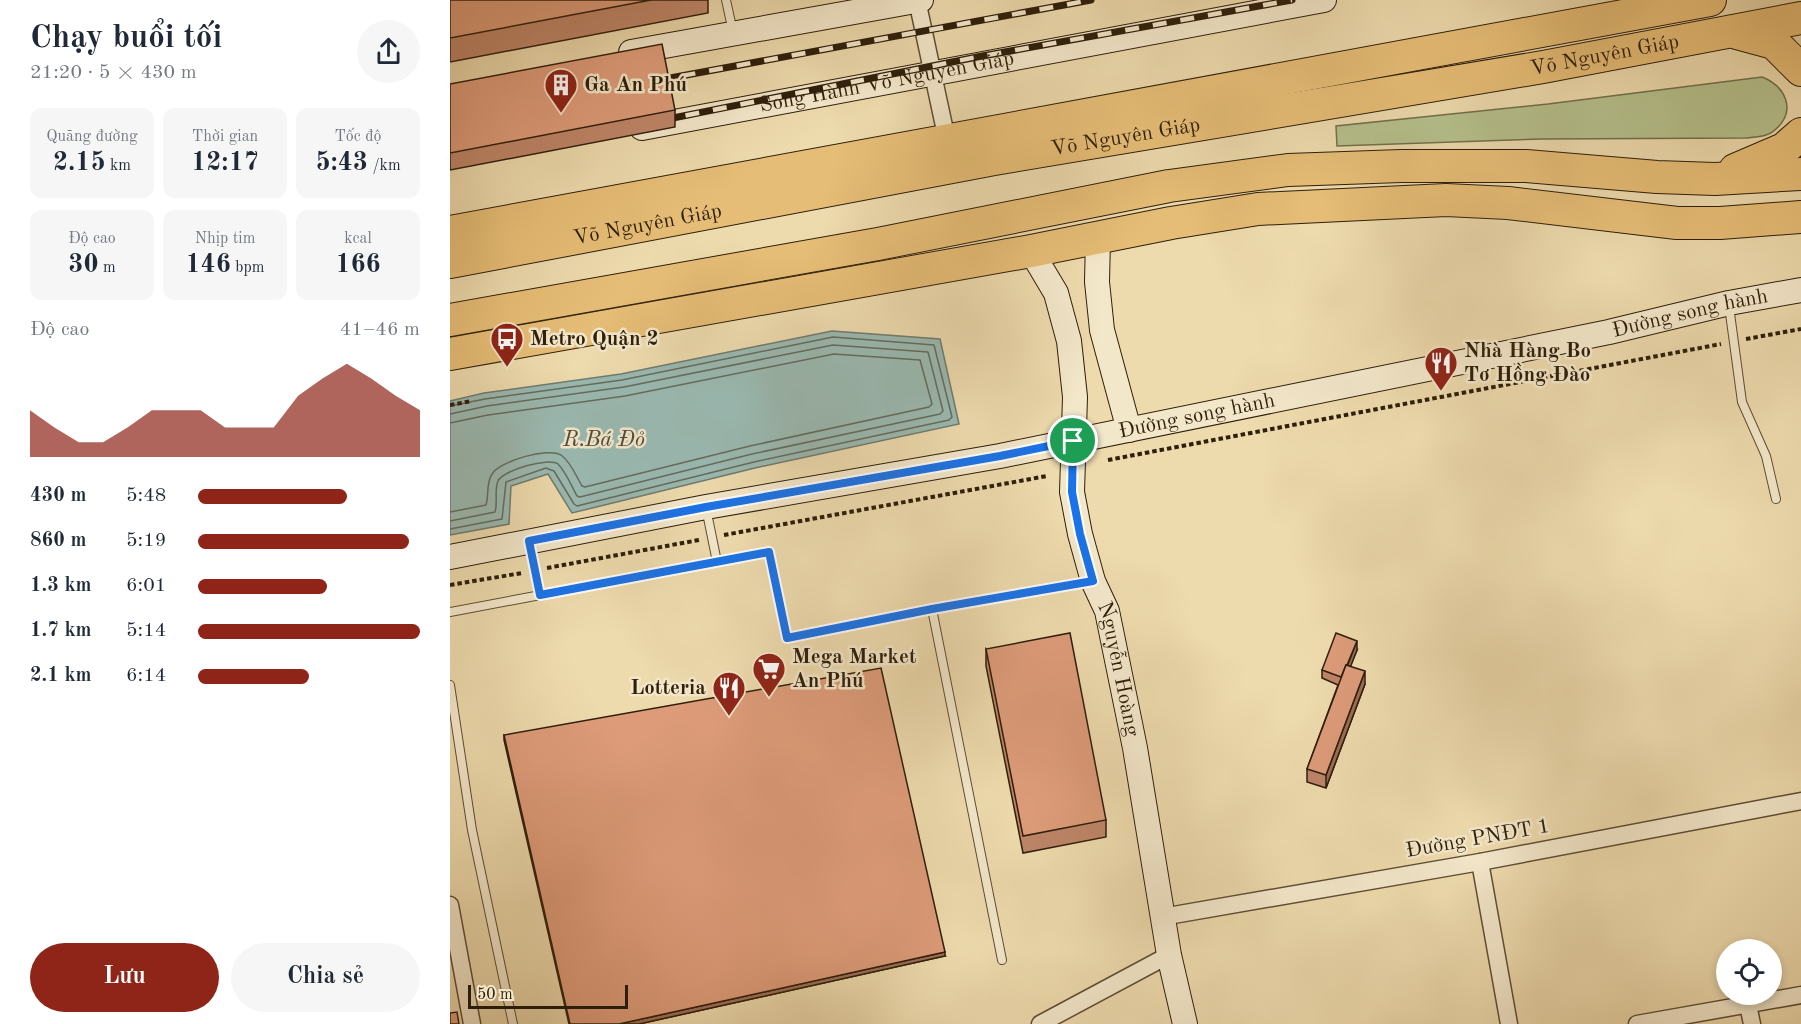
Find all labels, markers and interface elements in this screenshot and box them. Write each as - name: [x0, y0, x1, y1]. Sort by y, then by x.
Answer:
- button: share: [357, 20, 420, 83]
- text: Chạy buổi tối: [30, 22, 222, 55]
- street label: Võ Nguyên Giáp: [1529, 31, 1681, 79]
- street label: Song Hành Võ Nguyên Giáp: [758, 48, 1016, 116]
- text: 21:20 · 5 × 430 m: [30, 63, 197, 83]
- building icon: Ga An Phú: [543, 67, 579, 114]
- place label: Ga An Phú: [584, 75, 687, 96]
- street label: Võ Nguyên Giáp: [1049, 114, 1202, 160]
- text: Quãng đường: [46, 129, 138, 145]
- text: Thời gian: [192, 129, 258, 145]
- text: Tốc độ: [334, 129, 382, 145]
- text: 2.15: [53, 150, 106, 176]
- text: 12:17: [191, 150, 259, 176]
- text: 5:43: [315, 150, 368, 176]
- text: km: [106, 158, 131, 174]
- text: /km: [368, 158, 401, 174]
- street label: Võ Nguyên Giáp: [571, 200, 724, 249]
- text: Độ cao: [68, 231, 116, 247]
- text: Nhịp tim: [195, 231, 255, 247]
- text: kcal: [344, 231, 372, 247]
- text: 30: [68, 252, 98, 278]
- text: 146: [186, 252, 231, 278]
- text: 166: [335, 252, 381, 278]
- text: m: [98, 260, 116, 276]
- text: bpm: [231, 260, 264, 276]
- street label: Đường song hành: [1610, 286, 1770, 341]
- text: Độ cao: [30, 320, 89, 340]
- text: 41–46 m: [340, 320, 420, 340]
- bus stop icon: Metro Quận 2: [489, 321, 525, 368]
- place label: Metro Quận 2: [530, 329, 659, 350]
- place label: Nhà Hàng Bo Tơ Hồng Đào: [1464, 341, 1591, 386]
- restaurant icon: Nhà Hàng Bo Tơ Hồng Đào: [1423, 345, 1459, 392]
- street label: Đường song hành: [1117, 390, 1277, 442]
- pin: [1047, 415, 1098, 466]
- icon: arrive: [1056, 424, 1089, 457]
- water label: R.Bá Đỏ: [562, 429, 645, 451]
- text: 430 m: [30, 486, 86, 506]
- text: 5:48: [126, 486, 166, 506]
- text: 860 m: [30, 531, 86, 551]
- text: 5:19: [126, 531, 166, 551]
- text: 1.3 km: [30, 576, 92, 596]
- text: 6:01: [126, 576, 166, 596]
- street label: Nguyễn Hoàng: [1094, 599, 1143, 739]
- text: 1.7 km: [30, 621, 92, 641]
- text: 5:14: [126, 621, 166, 641]
- place label: Mega Market An Phú: [792, 647, 917, 692]
- supermarket icon: Mega Market An Phú: [751, 651, 787, 698]
- text: 2.1 km: [30, 666, 92, 686]
- text: 6:14: [126, 666, 166, 686]
- restaurant icon: Lotteria: [711, 670, 747, 717]
- place label: Lotteria: [630, 678, 706, 699]
- street label: Đường PNĐT 1: [1404, 816, 1552, 862]
- map controls: [1716, 939, 1782, 1005]
- button: locate: [1716, 939, 1782, 1005]
- button: Lưu: [30, 943, 219, 1012]
- button: Chia sẻ: [231, 943, 420, 1012]
- scale bar: [468, 982, 628, 1010]
- text: 50 m: [477, 987, 513, 1003]

